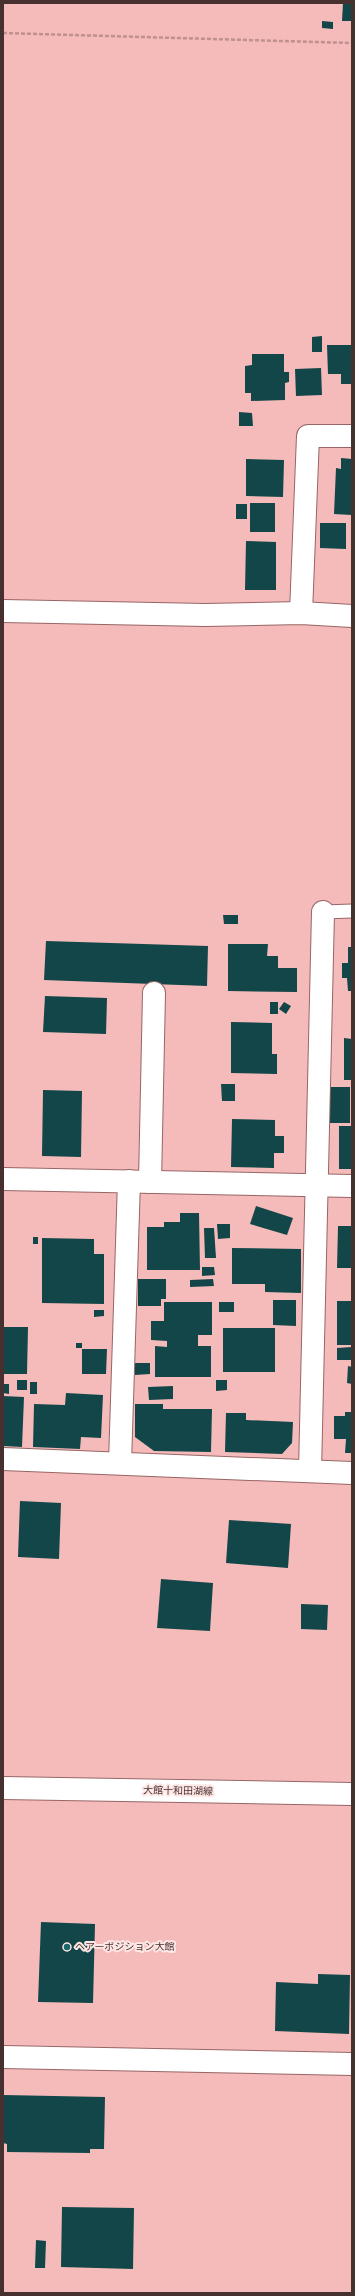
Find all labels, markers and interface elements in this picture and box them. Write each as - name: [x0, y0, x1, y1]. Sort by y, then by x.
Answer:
- street label: 大館十和田湖線: [143, 1783, 213, 1799]
- place label: ヘアーポジション大館: [75, 1940, 174, 1954]
- marker: ヘアーポジション大館: [62, 1942, 72, 1952]

